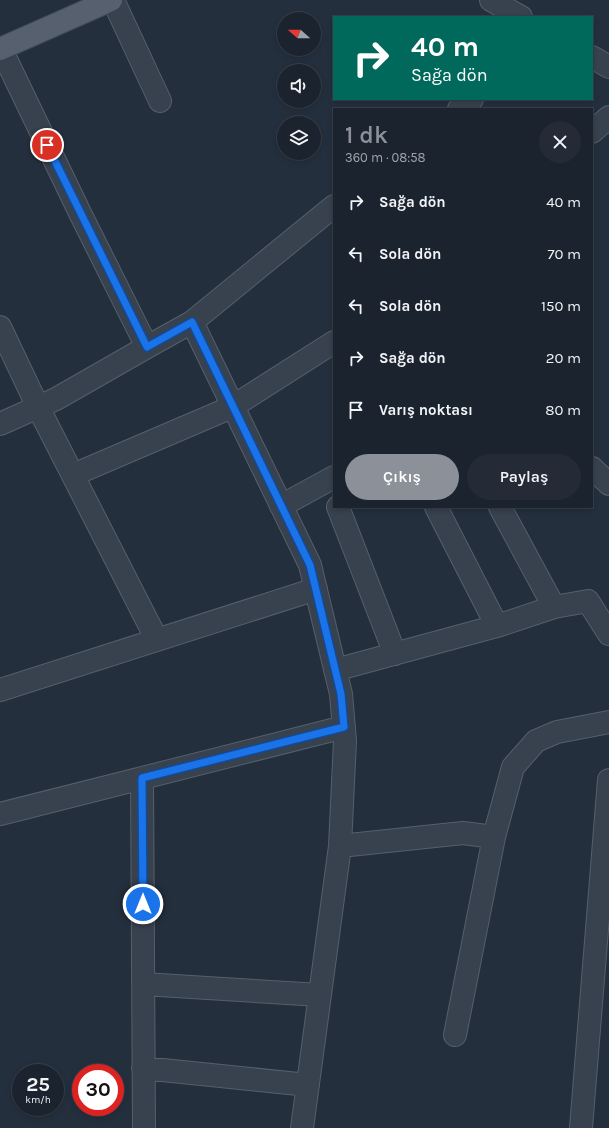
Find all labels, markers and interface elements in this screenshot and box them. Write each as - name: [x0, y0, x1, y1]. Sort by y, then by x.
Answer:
- north arrow: [277, 12, 321, 56]
- map controls: [277, 12, 321, 160]
- text: 40 m: [411, 30, 479, 63]
- icon: right: [345, 32, 397, 84]
- button: sound: [277, 64, 321, 108]
- text: Sağa dön: [411, 64, 488, 86]
- button: layers: [277, 116, 321, 160]
- text: 1 dk: [345, 121, 388, 149]
- button: close: [539, 121, 581, 163]
- pin: [30, 128, 64, 162]
- icon: arrive: [36, 134, 58, 156]
- text: 360 m · 08:58: [345, 150, 426, 165]
- icon: right: [345, 191, 367, 213]
- text: Sağa dön: [379, 193, 446, 211]
- text: 40 m: [546, 193, 581, 211]
- icon: left: [345, 243, 367, 265]
- text: Sola dön: [379, 245, 441, 263]
- text: 70 m: [547, 245, 581, 263]
- icon: left: [345, 295, 367, 317]
- text: Sola dön: [379, 297, 441, 315]
- text: 150 m: [541, 297, 581, 315]
- icon: right: [345, 347, 367, 369]
- text: Sağa dön: [379, 349, 446, 367]
- text: 20 m: [546, 349, 581, 367]
- icon: arrive: [345, 399, 367, 421]
- text: Varış noktası: [379, 401, 473, 419]
- text: 80 m: [545, 401, 581, 419]
- button: Çıkış: [345, 454, 459, 500]
- button: Paylaş: [467, 454, 581, 500]
- position arrow: [122, 883, 164, 925]
- speed limit sign: 30: [72, 1064, 124, 1116]
- text: 25: [26, 1073, 50, 1096]
- text: km/h: [25, 1094, 51, 1106]

